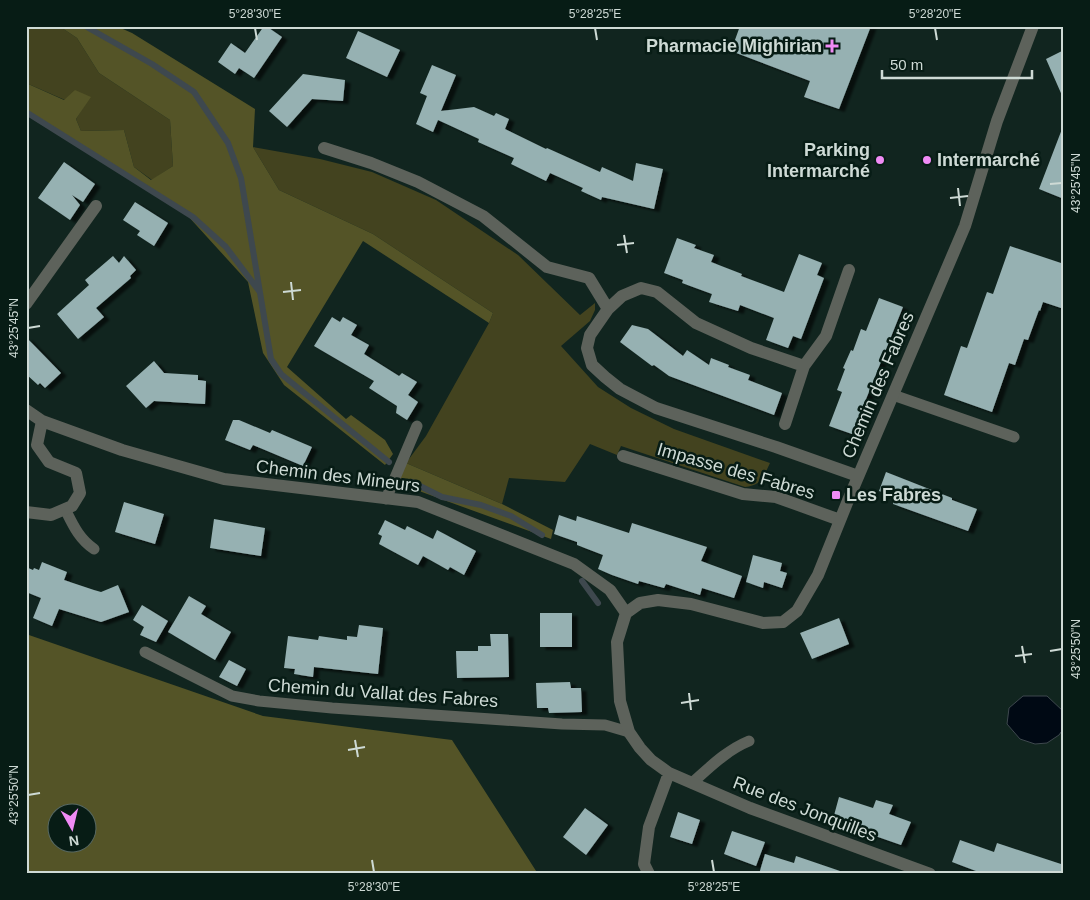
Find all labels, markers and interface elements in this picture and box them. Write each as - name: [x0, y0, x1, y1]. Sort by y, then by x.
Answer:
- text: 5°28'30"E: [229, 7, 281, 21]
- text: 5°28'25"E: [569, 7, 621, 21]
- text: 5°28'20"E: [909, 7, 961, 21]
- place label: Pharmacie Mighirian: [646, 36, 822, 56]
- marker: Pharmacie Mighirian: [826, 40, 838, 52]
- scale bar: [882, 48, 1032, 80]
- text: 50 m: [890, 56, 923, 73]
- place label: Parking Intermarché: [767, 140, 870, 181]
- place label: Intermarché: [937, 150, 1040, 170]
- text: 43°25'45"N: [1069, 153, 1083, 213]
- marker: Parking Intermarché: [874, 154, 886, 166]
- marker: Intermarché: [921, 154, 933, 166]
- text: 43°25'45"N: [7, 298, 21, 358]
- street label: Chemin des Fabres: [838, 309, 918, 461]
- street label: Impasse des Fabres: [655, 439, 817, 503]
- street label: Chemin des Mineurs: [255, 456, 421, 496]
- place label: Les Fabres: [846, 485, 941, 505]
- marker: Les Fabres: [830, 489, 842, 501]
- text: 43°25'50"N: [1069, 619, 1083, 679]
- street label: Chemin du Vallat des Fabres: [267, 675, 499, 711]
- text: 43°25'50"N: [7, 765, 21, 825]
- street label: Rue des Jonquilles: [730, 772, 880, 846]
- north arrow: [48, 802, 98, 852]
- text: N: [68, 832, 80, 850]
- text: 5°28'30"E: [348, 880, 400, 894]
- text: 5°28'25"E: [688, 880, 740, 894]

